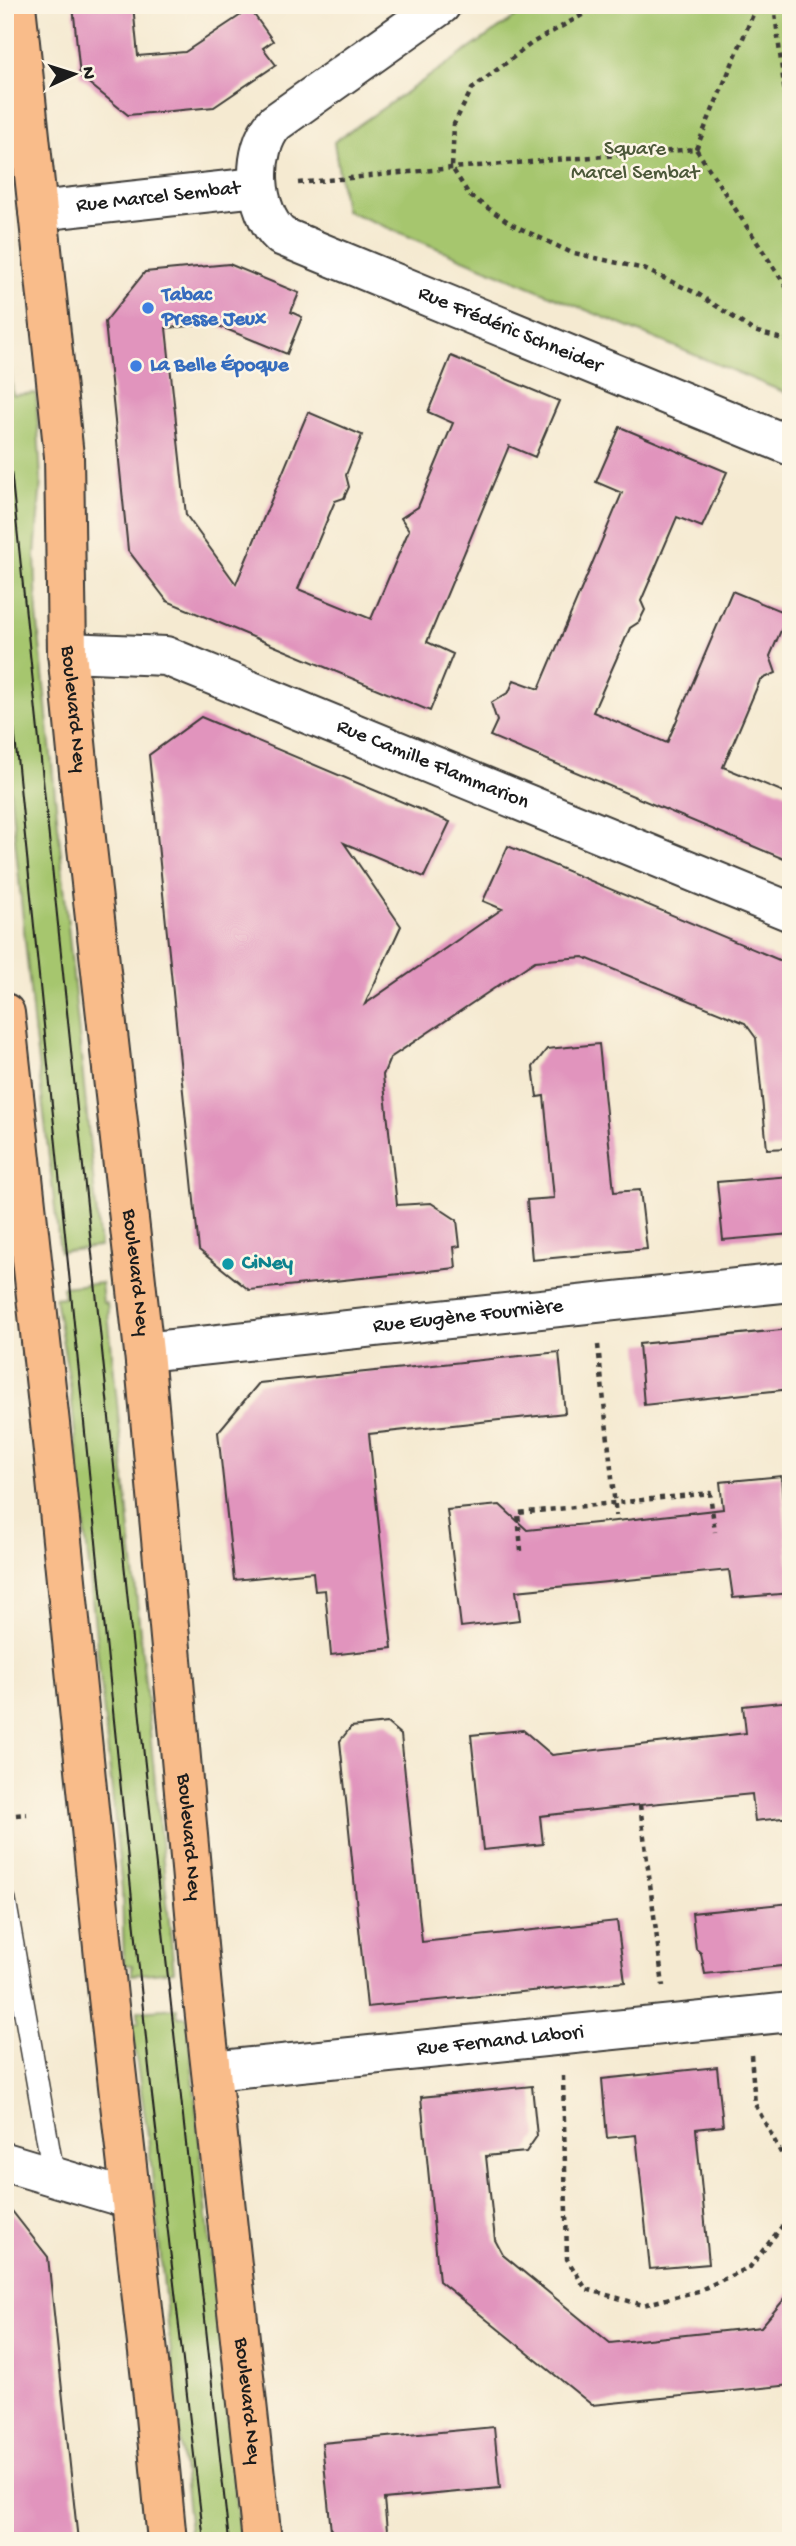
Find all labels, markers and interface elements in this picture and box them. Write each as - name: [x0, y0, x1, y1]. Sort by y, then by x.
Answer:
- north arrow: [38, 38, 108, 108]
- text: N: [76, 66, 99, 80]
- park label: Square Marcel Sembat: [571, 138, 701, 187]
- street label: Rue Marcel Sembat: [75, 176, 244, 219]
- street label: Rue Frédéric Schneider: [414, 281, 607, 380]
- place label: Tabac Presse Jeux: [160, 284, 267, 333]
- marker: Tabac Presse Jeux: [140, 300, 156, 316]
- place label: La Belle Époque: [150, 354, 290, 379]
- marker: La Belle Époque: [128, 358, 144, 374]
- street label: Boulevard Ney: [54, 644, 91, 774]
- street label: Rue Camille Flammarion: [332, 715, 532, 816]
- street label: Boulevard Ney: [115, 1207, 155, 1337]
- place label: CiNey: [241, 1252, 293, 1277]
- marker: CiNey: [220, 1256, 236, 1272]
- street label: Rue Eugène Fournière: [372, 1294, 566, 1340]
- street label: Boulevard Ney: [170, 1772, 206, 1902]
- street label: Rue Fernand Labori: [416, 2021, 585, 2063]
- street label: Boulevard Ney: [227, 2335, 266, 2466]

